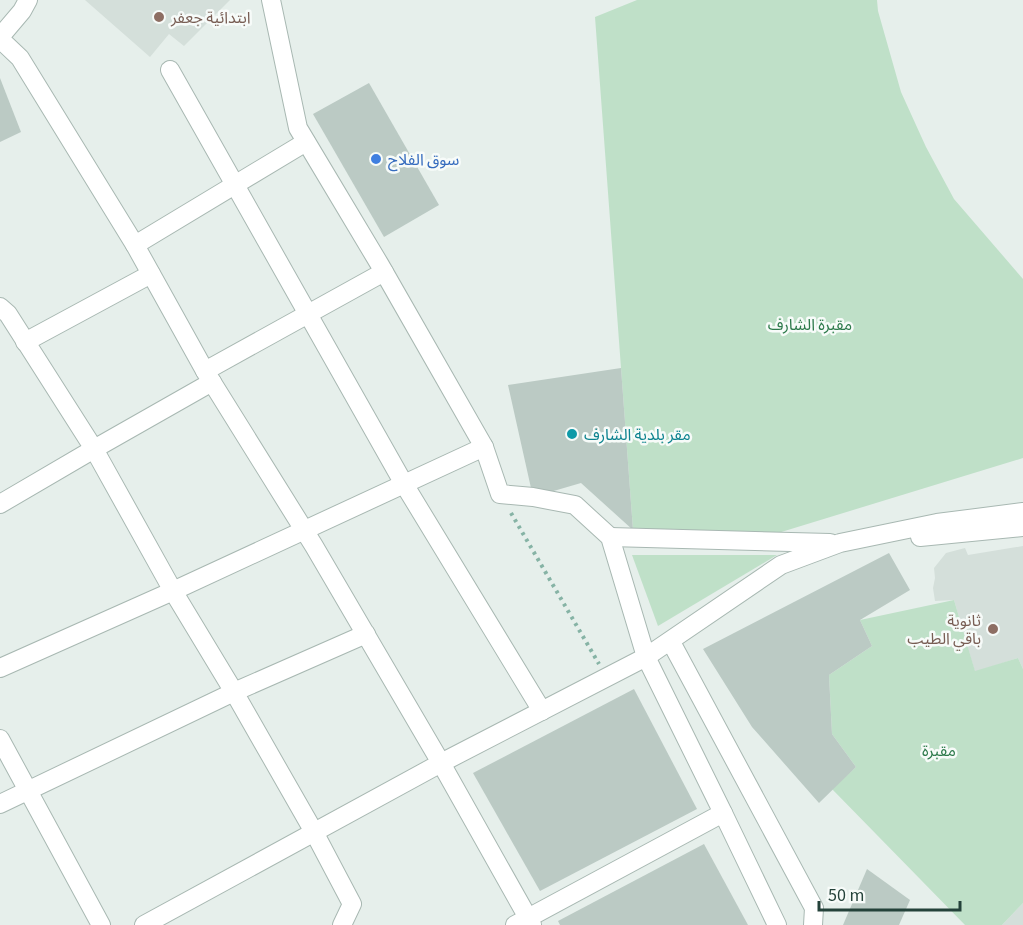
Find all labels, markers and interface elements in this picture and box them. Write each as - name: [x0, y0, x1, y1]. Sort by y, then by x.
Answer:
- place label: ابتدائية جعفر: [170, 7, 251, 29]
- marker: ابتدائية جعفر: [152, 10, 166, 24]
- place label: سوق الفلاح: [388, 149, 459, 172]
- marker: سوق الفلاح: [369, 152, 383, 166]
- park label: مقبرة الشارف: [768, 314, 852, 336]
- place label: مقر بلدية الشارف: [584, 424, 691, 446]
- marker: مقر بلدية الشارف: [565, 427, 579, 441]
- place label: ثانوية باقي الطيب: [907, 610, 981, 651]
- marker: ثانوية باقي الطيب: [986, 622, 1000, 636]
- park label: مقبرة: [922, 740, 956, 762]
- scale bar: [819, 874, 960, 912]
- text: 50 m: [828, 883, 864, 908]

